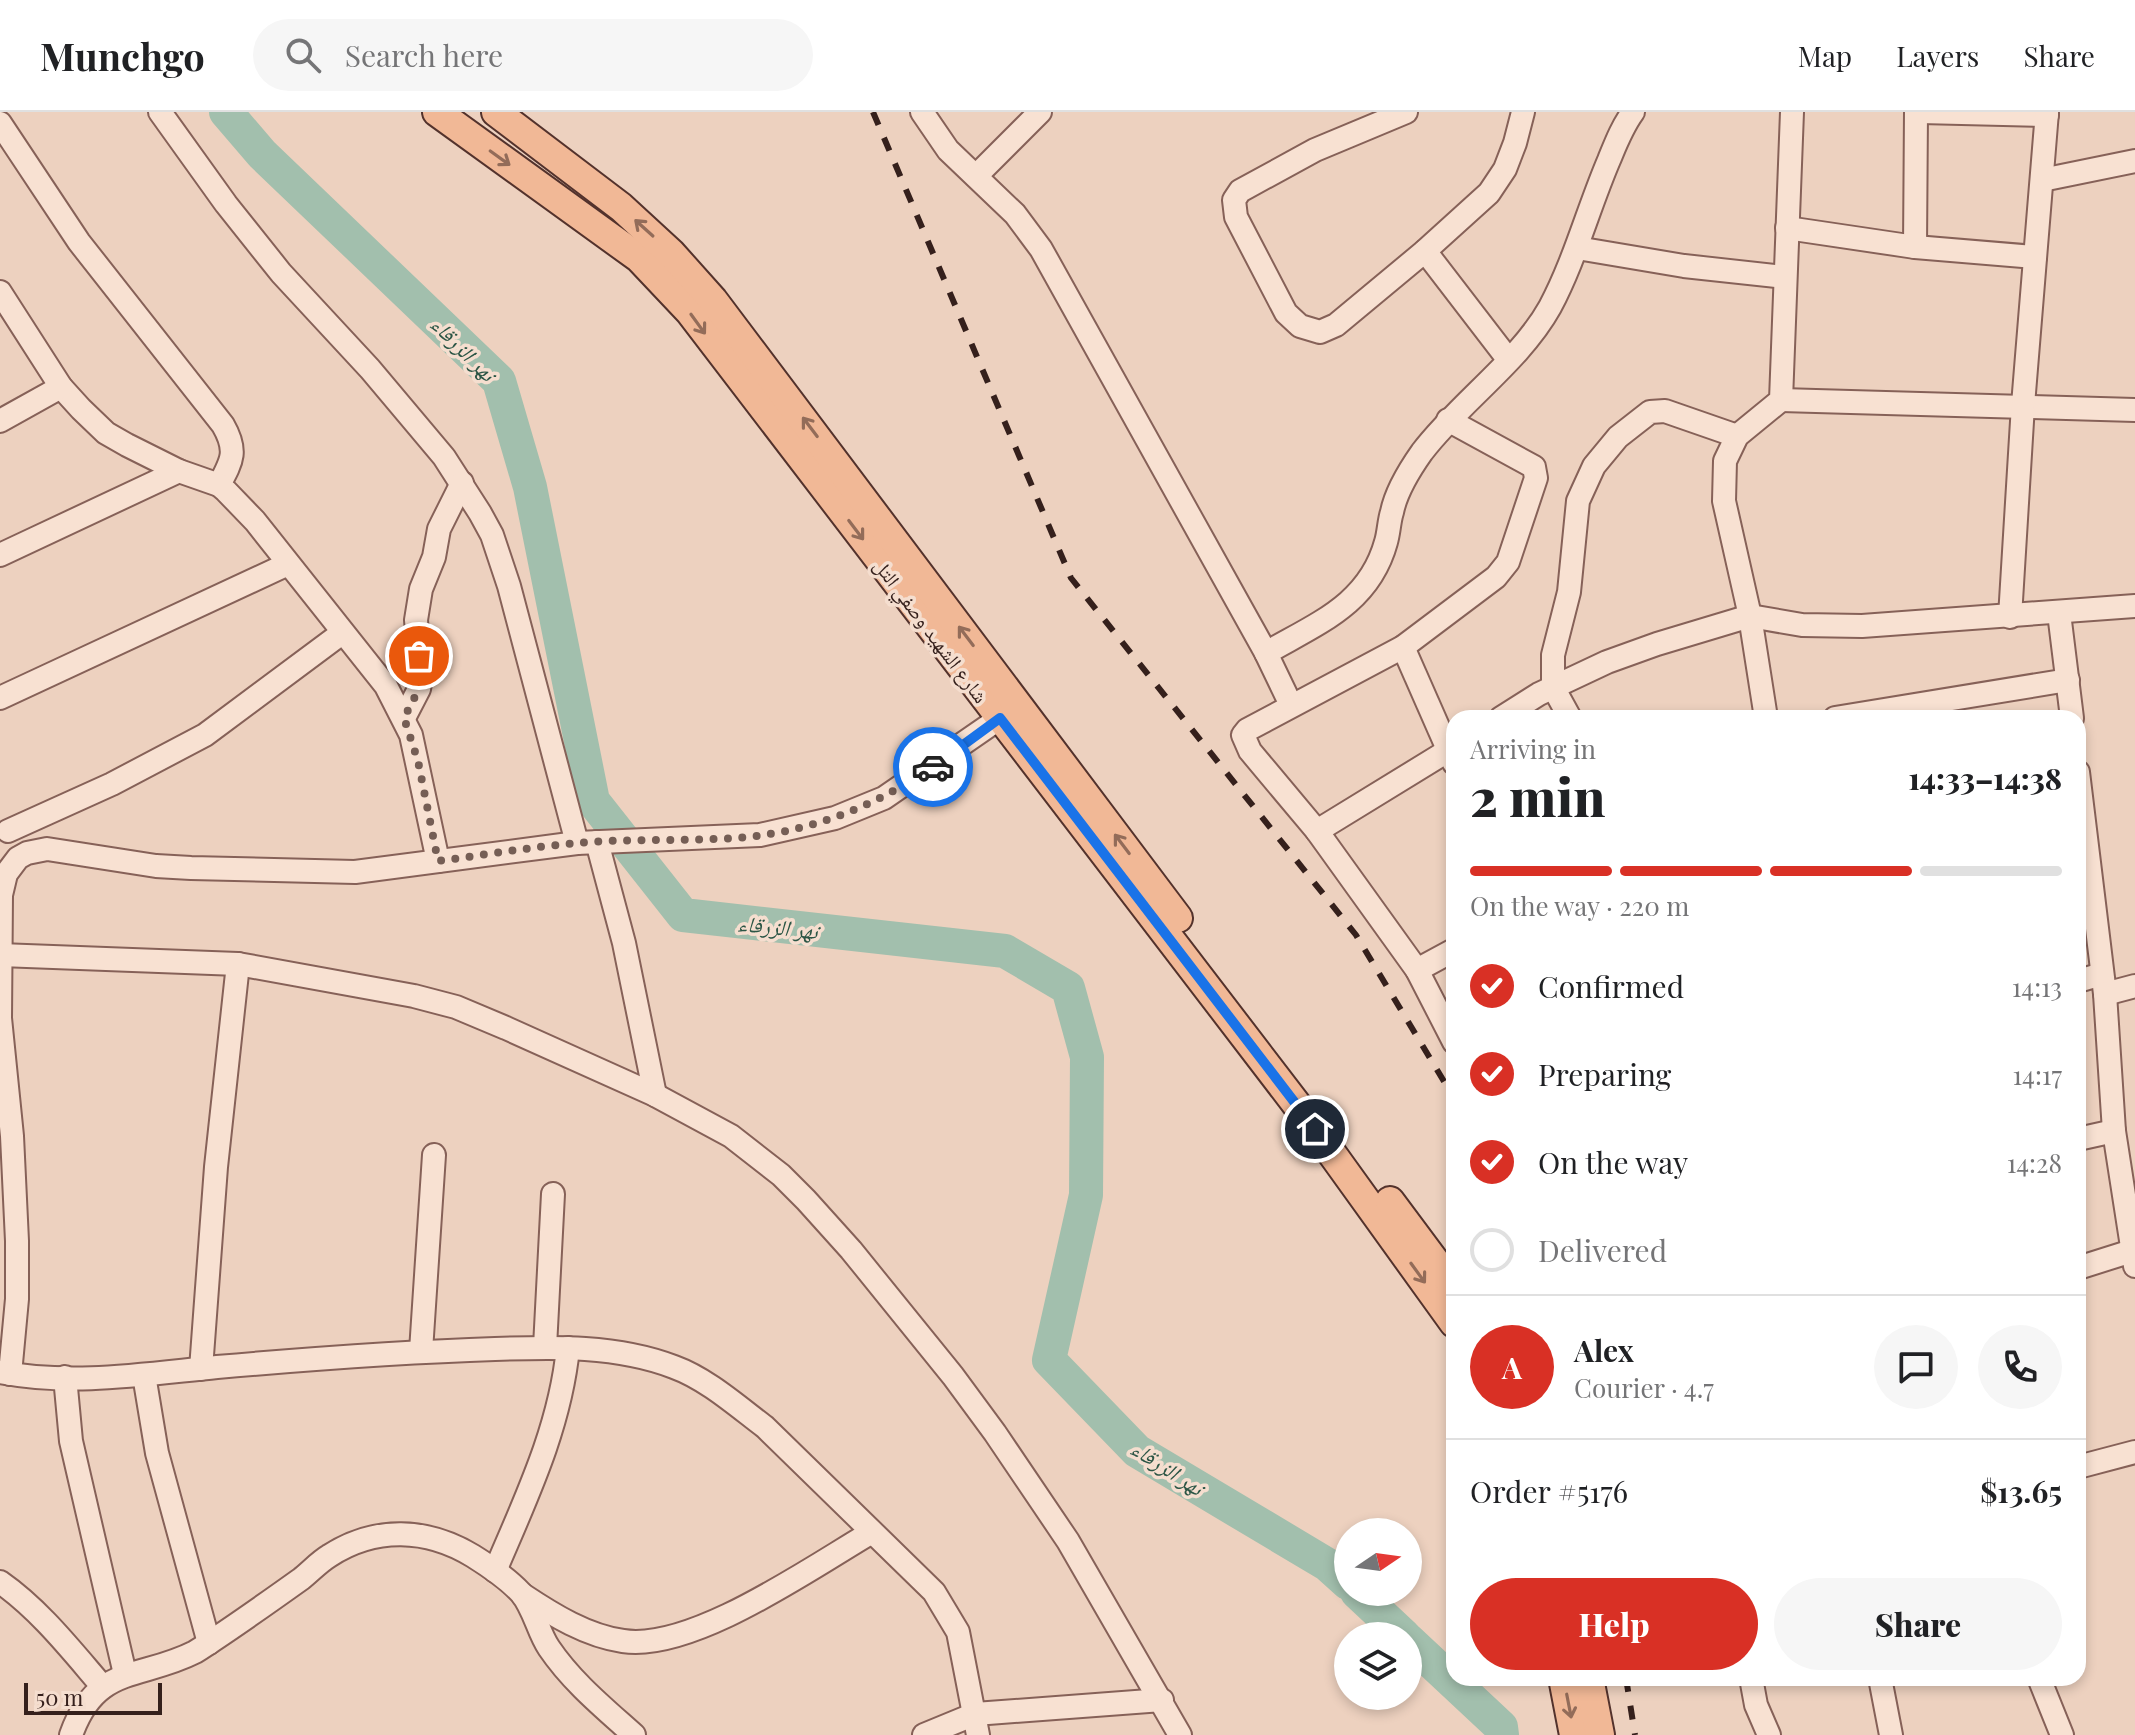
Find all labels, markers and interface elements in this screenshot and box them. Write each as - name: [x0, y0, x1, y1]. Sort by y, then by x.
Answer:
- search box: [253, 19, 813, 91]
- text: Munchgo: [40, 30, 205, 81]
- icon: search: [281, 33, 325, 77]
- text: Search here: [345, 35, 503, 75]
- text: Map: [1798, 37, 1852, 74]
- text: Layers: [1896, 37, 1979, 74]
- text: Share: [2023, 37, 2095, 74]
- one-way arrow: [489, 149, 510, 166]
- one-way arrow: [634, 219, 654, 238]
- water label: نهر الزرقاء: [425, 309, 505, 389]
- one-way arrow: [690, 312, 707, 334]
- one-way arrow: [802, 417, 819, 439]
- one-way arrow: [847, 519, 864, 541]
- street label: شارع الشهيد وصفي التل: [866, 552, 995, 710]
- pin: [385, 622, 453, 690]
- one-way arrow: [958, 625, 974, 647]
- icon: bag: [397, 634, 441, 678]
- courier: [893, 727, 973, 807]
- text: Arriving in: [1470, 731, 1596, 766]
- icon: car: [911, 745, 955, 789]
- text: 14:33–14:38: [1908, 758, 2062, 798]
- text: 2 min: [1470, 761, 1605, 830]
- one-way arrow: [1114, 833, 1130, 855]
- text: On the way · 220 m: [1470, 888, 1689, 923]
- water label: نهر الزرقاء: [736, 907, 823, 945]
- icon: check: [1470, 964, 1514, 1008]
- text: Confirmed: [1538, 966, 1684, 1006]
- text: 14:13: [2012, 969, 2062, 1004]
- icon: check: [1470, 1052, 1514, 1096]
- text: Preparing: [1538, 1054, 1671, 1094]
- text: 14:17: [2012, 1057, 2062, 1092]
- pin: [1281, 1095, 1349, 1163]
- icon: home: [1293, 1107, 1337, 1151]
- icon: check: [1470, 1140, 1514, 1184]
- text: On the way: [1538, 1142, 1688, 1182]
- text: 14:28: [2007, 1145, 2062, 1180]
- text: Delivered: [1538, 1230, 1667, 1270]
- one-way arrow: [1410, 1262, 1426, 1284]
- button: chat: [1874, 1325, 1958, 1409]
- button: phone: [1978, 1325, 2062, 1409]
- text: Alex: [1574, 1330, 1634, 1370]
- text: A: [1502, 1347, 1522, 1387]
- text: Courier · 4.7: [1574, 1370, 1714, 1405]
- water label: نهر الزرقاء: [1126, 1432, 1213, 1503]
- text: Order #5176: [1470, 1471, 1628, 1511]
- text: $13.65: [1980, 1471, 2062, 1511]
- north arrow: [1334, 1518, 1422, 1606]
- map controls: [1334, 1518, 1422, 1710]
- button: Help: [1470, 1578, 1758, 1670]
- button: Share: [1774, 1578, 2062, 1670]
- button: layers: [1334, 1622, 1422, 1710]
- scale bar: [24, 1679, 162, 1715]
- text: 50 m: [36, 1682, 83, 1712]
- one-way arrow: [1562, 1693, 1577, 1719]

